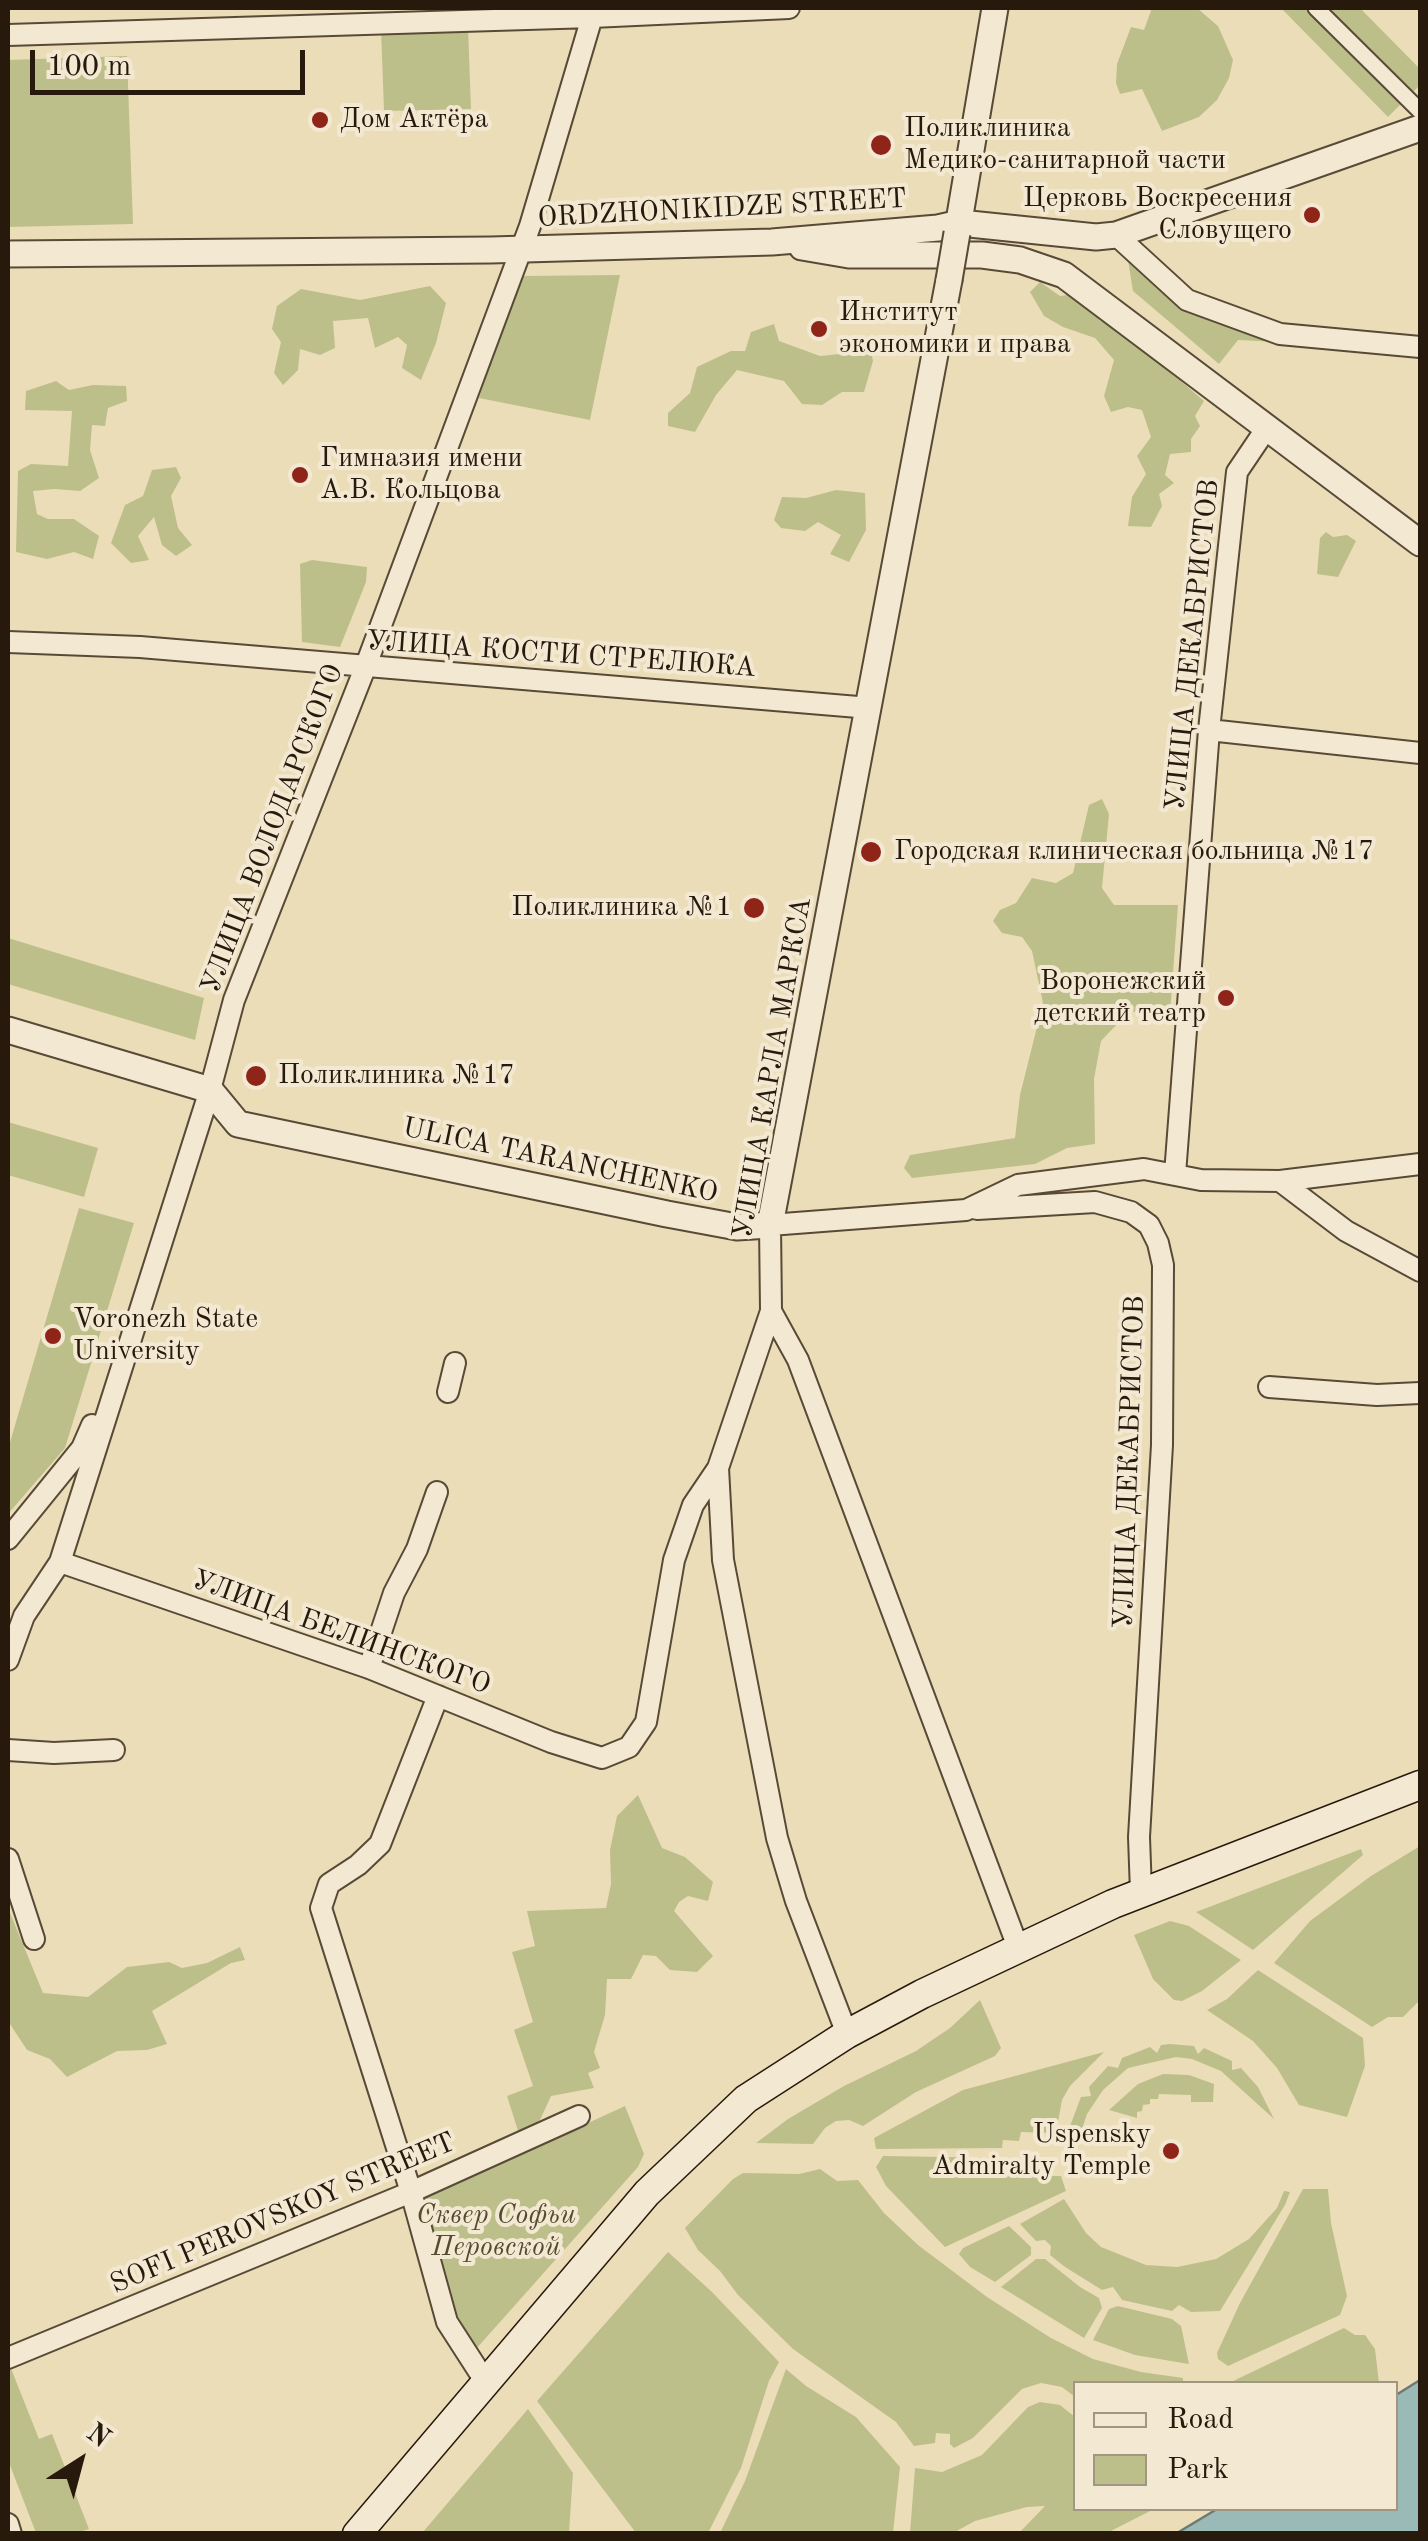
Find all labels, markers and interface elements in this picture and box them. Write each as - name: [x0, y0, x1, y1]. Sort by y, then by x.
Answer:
- scale bar: [35, 30, 310, 92]
- text: 100 m: [47, 52, 131, 82]
- place label: Дом Актёра: [340, 103, 488, 137]
- marker: Дом Актёра: [309, 109, 331, 131]
- place label: Поликлиника Медико-санитарной части: [904, 112, 1226, 178]
- marker: Поликлиника Медико-санитарной части: [868, 132, 894, 158]
- place label: Церковь Воскресения Словущего: [1023, 182, 1292, 248]
- street label: ORDZHONIKIDZE STREET: [537, 183, 907, 235]
- marker: Церковь Воскресения Словущего: [1301, 204, 1323, 226]
- place label: Институт экономики и права: [839, 296, 1071, 362]
- marker: Институт экономики и права: [808, 318, 830, 340]
- place label: Гимназия имени А.В. Кольцова: [320, 442, 523, 508]
- marker: Гимназия имени А.В. Кольцова: [289, 464, 311, 486]
- street label: УЛИЦА ДЕКАБРИСТОВ: [1159, 478, 1227, 812]
- street label: УЛИЦА КОСТИ СТРЕЛЮКА: [365, 625, 757, 685]
- street label: УЛИЦА ВОЛОДАРСКОГО: [195, 660, 351, 998]
- place label: Городская клиническая больница №17: [894, 835, 1374, 869]
- marker: Городская клиническая больница №17: [858, 839, 884, 865]
- place label: Поликлиника №1: [511, 891, 732, 925]
- street label: УЛИЦА КАРЛА МАРКСА: [726, 895, 820, 1241]
- marker: Поликлиника №1: [741, 895, 767, 921]
- place label: Воронежский детский театр: [1034, 965, 1206, 1031]
- marker: Воронежский детский театр: [1215, 987, 1237, 1009]
- place label: Поликлиника №17: [278, 1059, 515, 1093]
- marker: Поликлиника №17: [243, 1063, 269, 1089]
- street label: ULICA TARANCHENKO: [399, 1111, 721, 1211]
- street label: УЛИЦА ДЕКАБРИСТОВ: [1107, 1295, 1153, 1629]
- place label: Voronezh State University: [73, 1303, 258, 1369]
- marker: Voronezh State University: [42, 1325, 64, 1347]
- street label: УЛИЦА БЕЛИНСКОГО: [187, 1563, 495, 1703]
- place label: Uspensky Admiralty Temple: [932, 2118, 1151, 2184]
- street label: SOFI PEROVSKOY STREET: [105, 2126, 461, 2302]
- marker: Uspensky Admiralty Temple: [1160, 2140, 1182, 2162]
- park label: Сквер Софьи Перовской: [416, 2199, 576, 2265]
- legend: [1073, 2381, 1398, 2511]
- text: Road: [1167, 2405, 1234, 2435]
- north arrow: [30, 2411, 130, 2511]
- text: N: [81, 2419, 115, 2454]
- text: Park: [1167, 2455, 1229, 2485]

